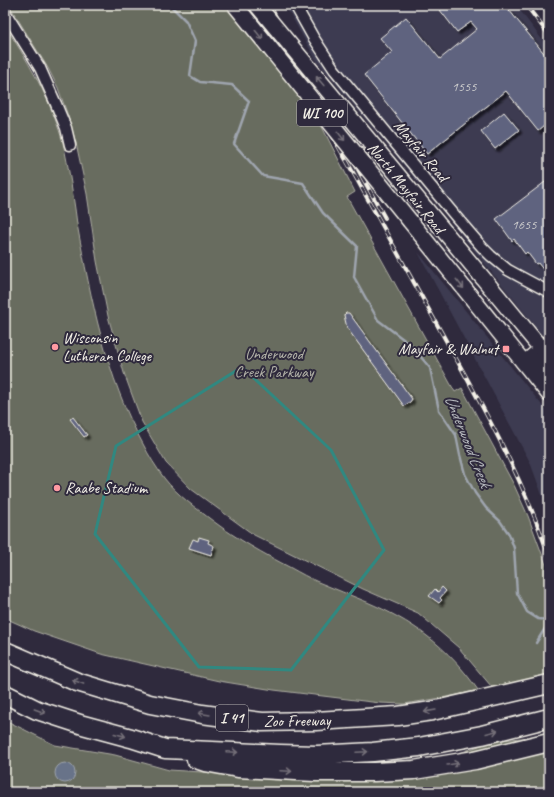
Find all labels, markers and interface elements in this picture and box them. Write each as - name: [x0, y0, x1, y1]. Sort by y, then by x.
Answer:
- one-way arrow: [255, 30, 263, 41]
- one-way arrow: [315, 76, 324, 87]
- house number: 1555: [451, 78, 477, 95]
- road number: WI 100: [297, 100, 347, 126]
- street label: Mayfair Road: [390, 116, 454, 188]
- one-way arrow: [337, 131, 345, 142]
- street label: North Mayfair Road: [363, 138, 451, 240]
- house number: 1655: [511, 216, 537, 233]
- one-way arrow: [456, 278, 465, 289]
- place label: Wisconsin Lutheran College: [63, 328, 153, 366]
- place label: Mayfair & Walnut: [398, 339, 501, 359]
- marker: Wisconsin Lutheran College: [50, 342, 60, 352]
- park label: Underwood Creek Parkway: [234, 344, 315, 382]
- marker: Mayfair & Walnut: [501, 344, 511, 354]
- water label: Underwood Creek: [440, 392, 497, 493]
- place label: Raabe Stadium: [65, 478, 149, 498]
- marker: Raabe Stadium: [52, 483, 62, 493]
- one-way arrow: [71, 678, 84, 685]
- road number: I 41: [216, 705, 248, 731]
- one-way arrow: [34, 707, 46, 715]
- one-way arrow: [424, 707, 437, 715]
- one-way arrow: [197, 710, 210, 718]
- street label: Zoo Freeway: [264, 710, 332, 732]
- one-way arrow: [485, 728, 498, 735]
- one-way arrow: [114, 732, 127, 739]
- one-way arrow: [225, 749, 238, 756]
- one-way arrow: [355, 749, 368, 756]
- one-way arrow: [446, 760, 459, 768]
- one-way arrow: [279, 767, 292, 774]

